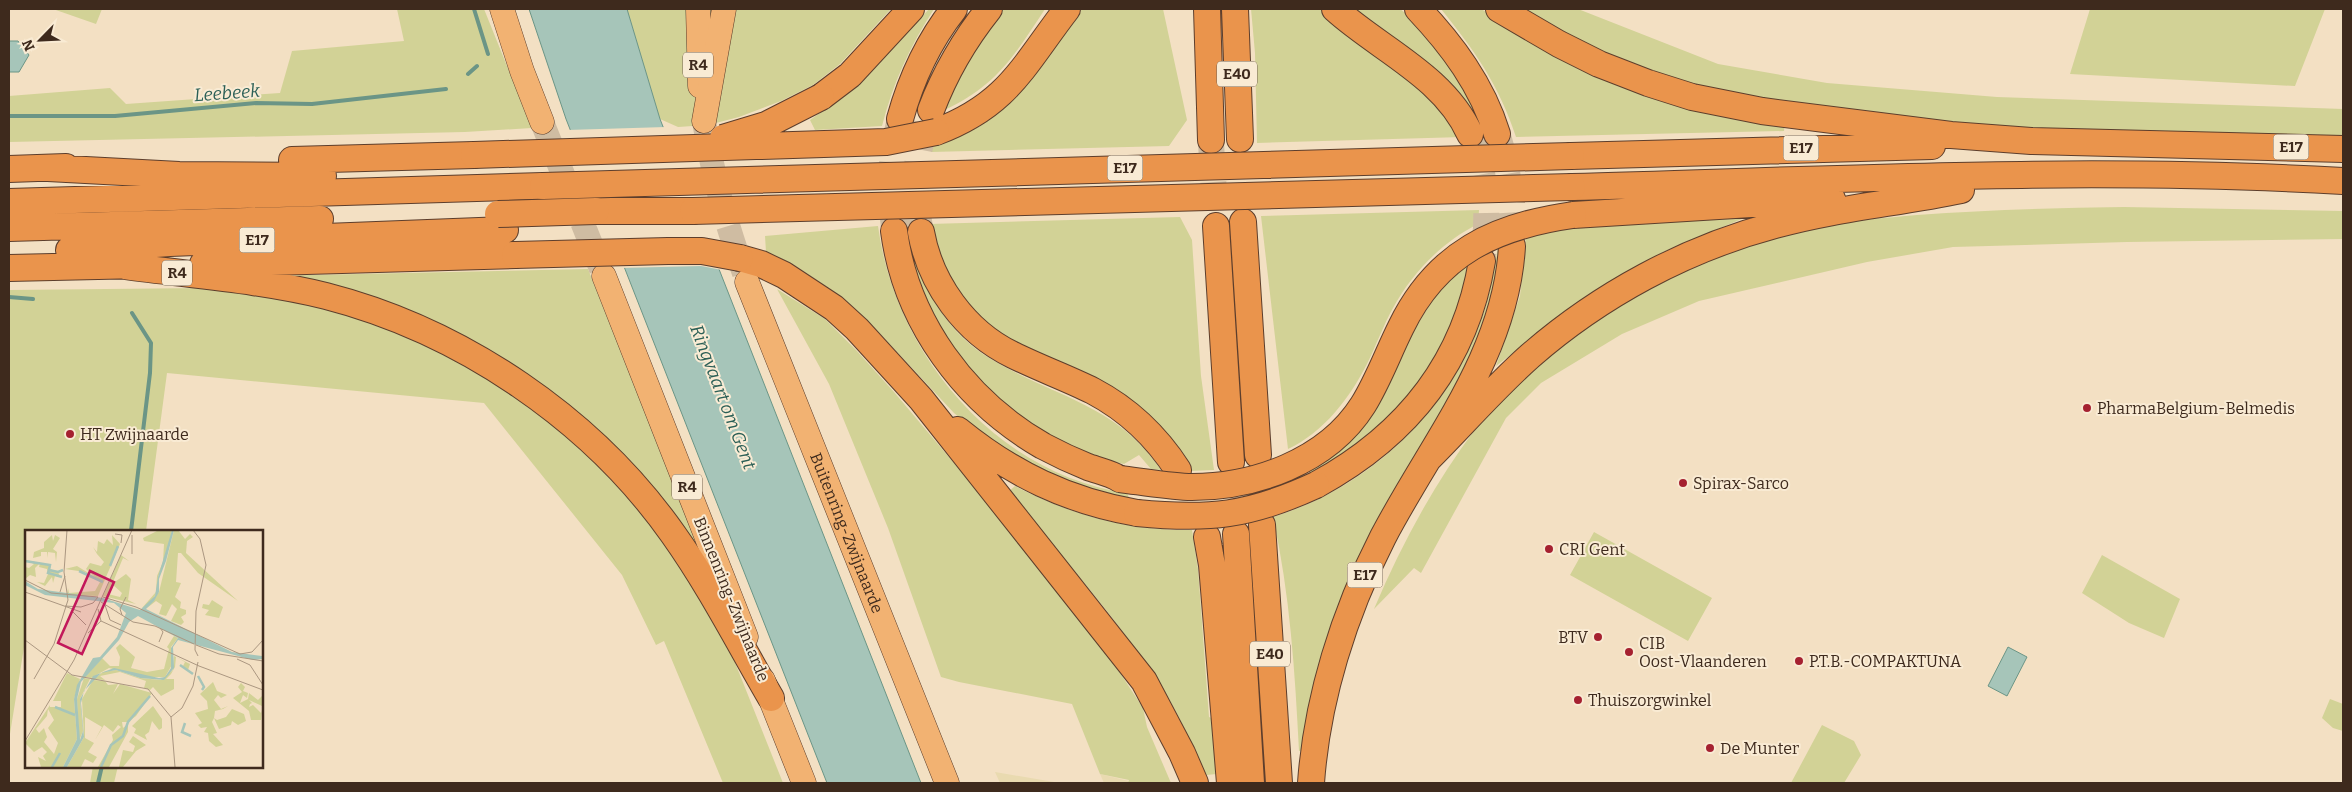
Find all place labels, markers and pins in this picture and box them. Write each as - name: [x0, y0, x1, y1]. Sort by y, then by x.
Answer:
- place label: PharmaBelgium-Belmedis: [2097, 399, 2295, 418]
- marker: PharmaBelgium-Belmedis: [2081, 402, 2093, 414]
- place label: HT Zwijnaarde: [80, 425, 189, 444]
- marker: HT Zwijnaarde: [64, 428, 76, 440]
- place label: Spirax-Sarco: [1693, 474, 1789, 493]
- marker: Spirax-Sarco: [1677, 477, 1689, 489]
- place label: CRI Gent: [1559, 540, 1625, 559]
- marker: CRI Gent: [1543, 543, 1555, 555]
- place label: BTV: [1558, 628, 1589, 647]
- marker: BTV: [1592, 631, 1604, 643]
- place label: CIB Oost-Vlaanderen: [1639, 634, 1767, 671]
- marker: CIB Oost-Vlaanderen: [1623, 646, 1635, 658]
- place label: P.T.B.-COMPAKTUNA: [1809, 652, 1962, 671]
- marker: P.T.B.-COMPAKTUNA: [1793, 655, 1805, 667]
- place label: Thuiszorgwinkel: [1588, 691, 1712, 710]
- marker: Thuiszorgwinkel: [1572, 694, 1584, 706]
- place label: De Munter: [1720, 739, 1799, 758]
- marker: De Munter: [1704, 742, 1716, 754]

